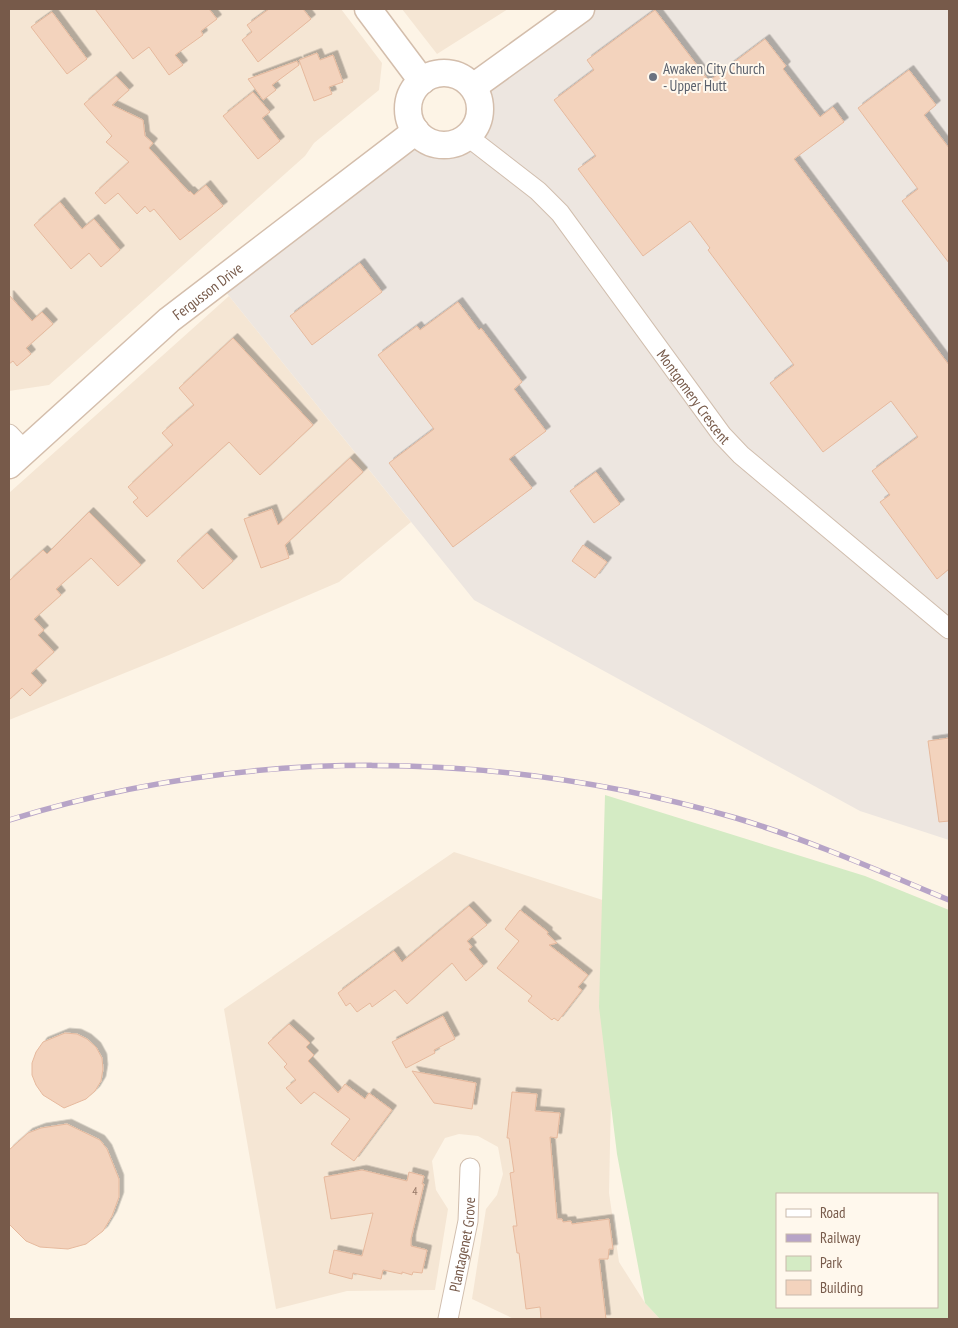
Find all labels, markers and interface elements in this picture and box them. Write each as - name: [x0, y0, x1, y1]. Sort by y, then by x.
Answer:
- place label: Awaken City Church - Upper Hutt: [663, 59, 765, 95]
- marker: Awaken City Church - Upper Hutt: [647, 71, 659, 83]
- street label: Fergusson Drive: [168, 258, 246, 324]
- street label: Montgomery Crescent: [653, 345, 735, 448]
- house number: 4: [412, 1183, 418, 1198]
- legend: [776, 1193, 938, 1308]
- street label: Plantagenet Grove: [444, 1197, 478, 1293]
- text: Road: [820, 1203, 846, 1222]
- text: Railway: [820, 1228, 861, 1247]
- text: Park: [820, 1253, 842, 1272]
- text: Building: [820, 1278, 863, 1297]

